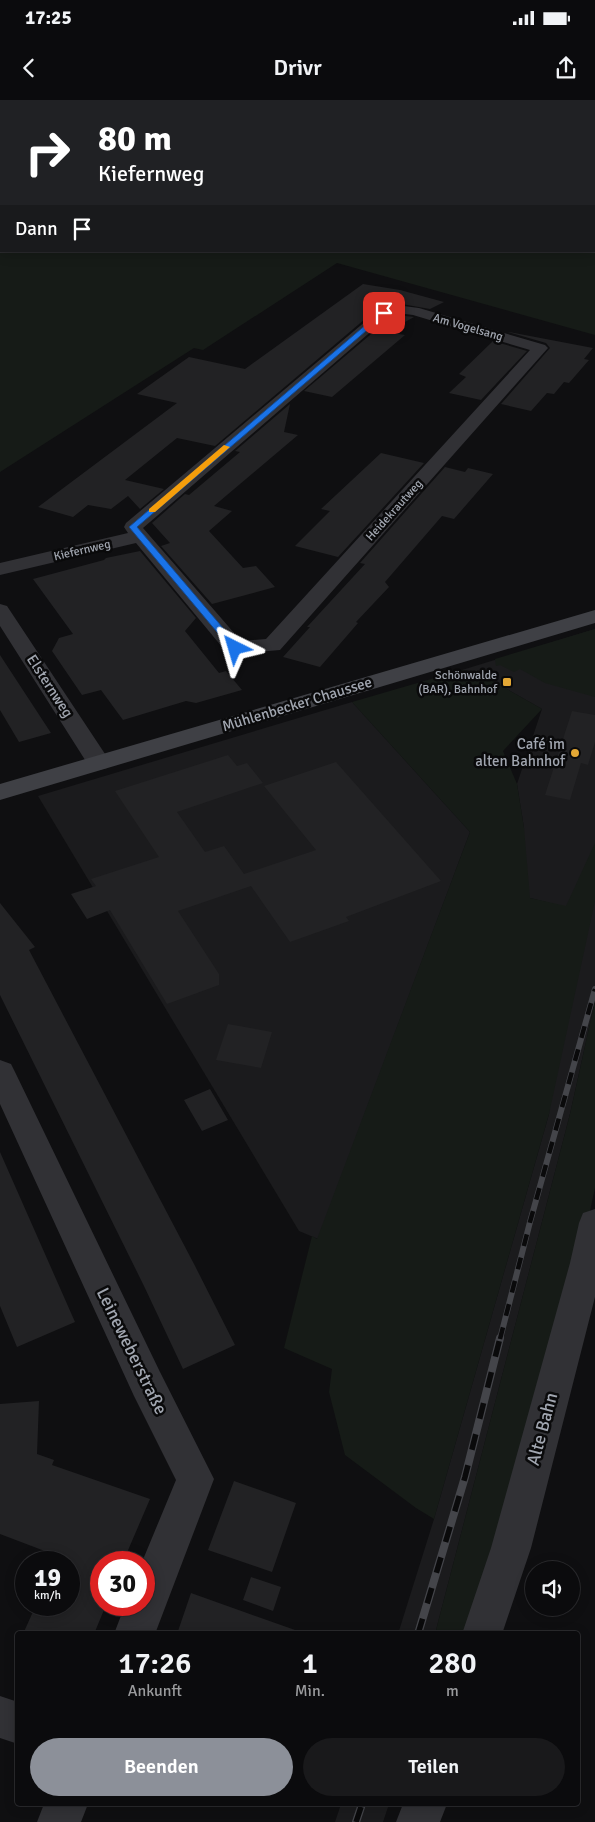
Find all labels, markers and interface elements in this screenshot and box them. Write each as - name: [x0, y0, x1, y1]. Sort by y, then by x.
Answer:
- text: 17:25: [25, 6, 72, 30]
- icon: back: [15, 54, 43, 82]
- text: Drivr: [273, 54, 322, 81]
- icon: share: [552, 54, 580, 82]
- text: 80 m: [98, 117, 172, 160]
- icon: right: [15, 120, 80, 185]
- text: Kiefernweg: [98, 160, 204, 187]
- icon: arrive: [68, 215, 96, 243]
- text: Dann: [15, 217, 58, 241]
- pin: [363, 292, 405, 334]
- icon: arrive: [370, 299, 398, 327]
- street label: Am Vogelsang: [431, 310, 505, 345]
- street label: Heidekrautweg: [363, 476, 426, 544]
- street label: Kiefernweg: [52, 537, 112, 564]
- position arrow: [208, 621, 260, 673]
- street label: Elsternweg: [23, 651, 77, 721]
- place label: Schönwalde (BAR), Bahnhof: [418, 668, 498, 697]
- street label: Mühlenbecker Chaussee: [220, 673, 374, 735]
- marker: Schönwalde (BAR), Bahnhof: [501, 676, 513, 688]
- place label: Café im alten Bahnhof: [475, 735, 566, 770]
- marker: Café im alten Bahnhof: [569, 747, 581, 759]
- street label: Leineweberstraße: [92, 1284, 172, 1418]
- street label: Alte Bahn: [522, 1390, 562, 1468]
- speed limit sign: 30: [90, 1551, 155, 1616]
- map controls: [525, 1561, 580, 1616]
- button: sound: [525, 1561, 580, 1616]
- text: 19: [34, 1562, 61, 1593]
- text: km/h: [34, 1588, 61, 1603]
- text: 17:26: [118, 1645, 191, 1682]
- text: 1: [302, 1645, 318, 1682]
- text: 280: [428, 1645, 477, 1682]
- text: Ankunft: [128, 1681, 182, 1701]
- text: Min.: [295, 1681, 325, 1701]
- text: m: [446, 1681, 459, 1701]
- button: Beenden: [30, 1738, 293, 1796]
- button: Teilen: [303, 1738, 565, 1796]

